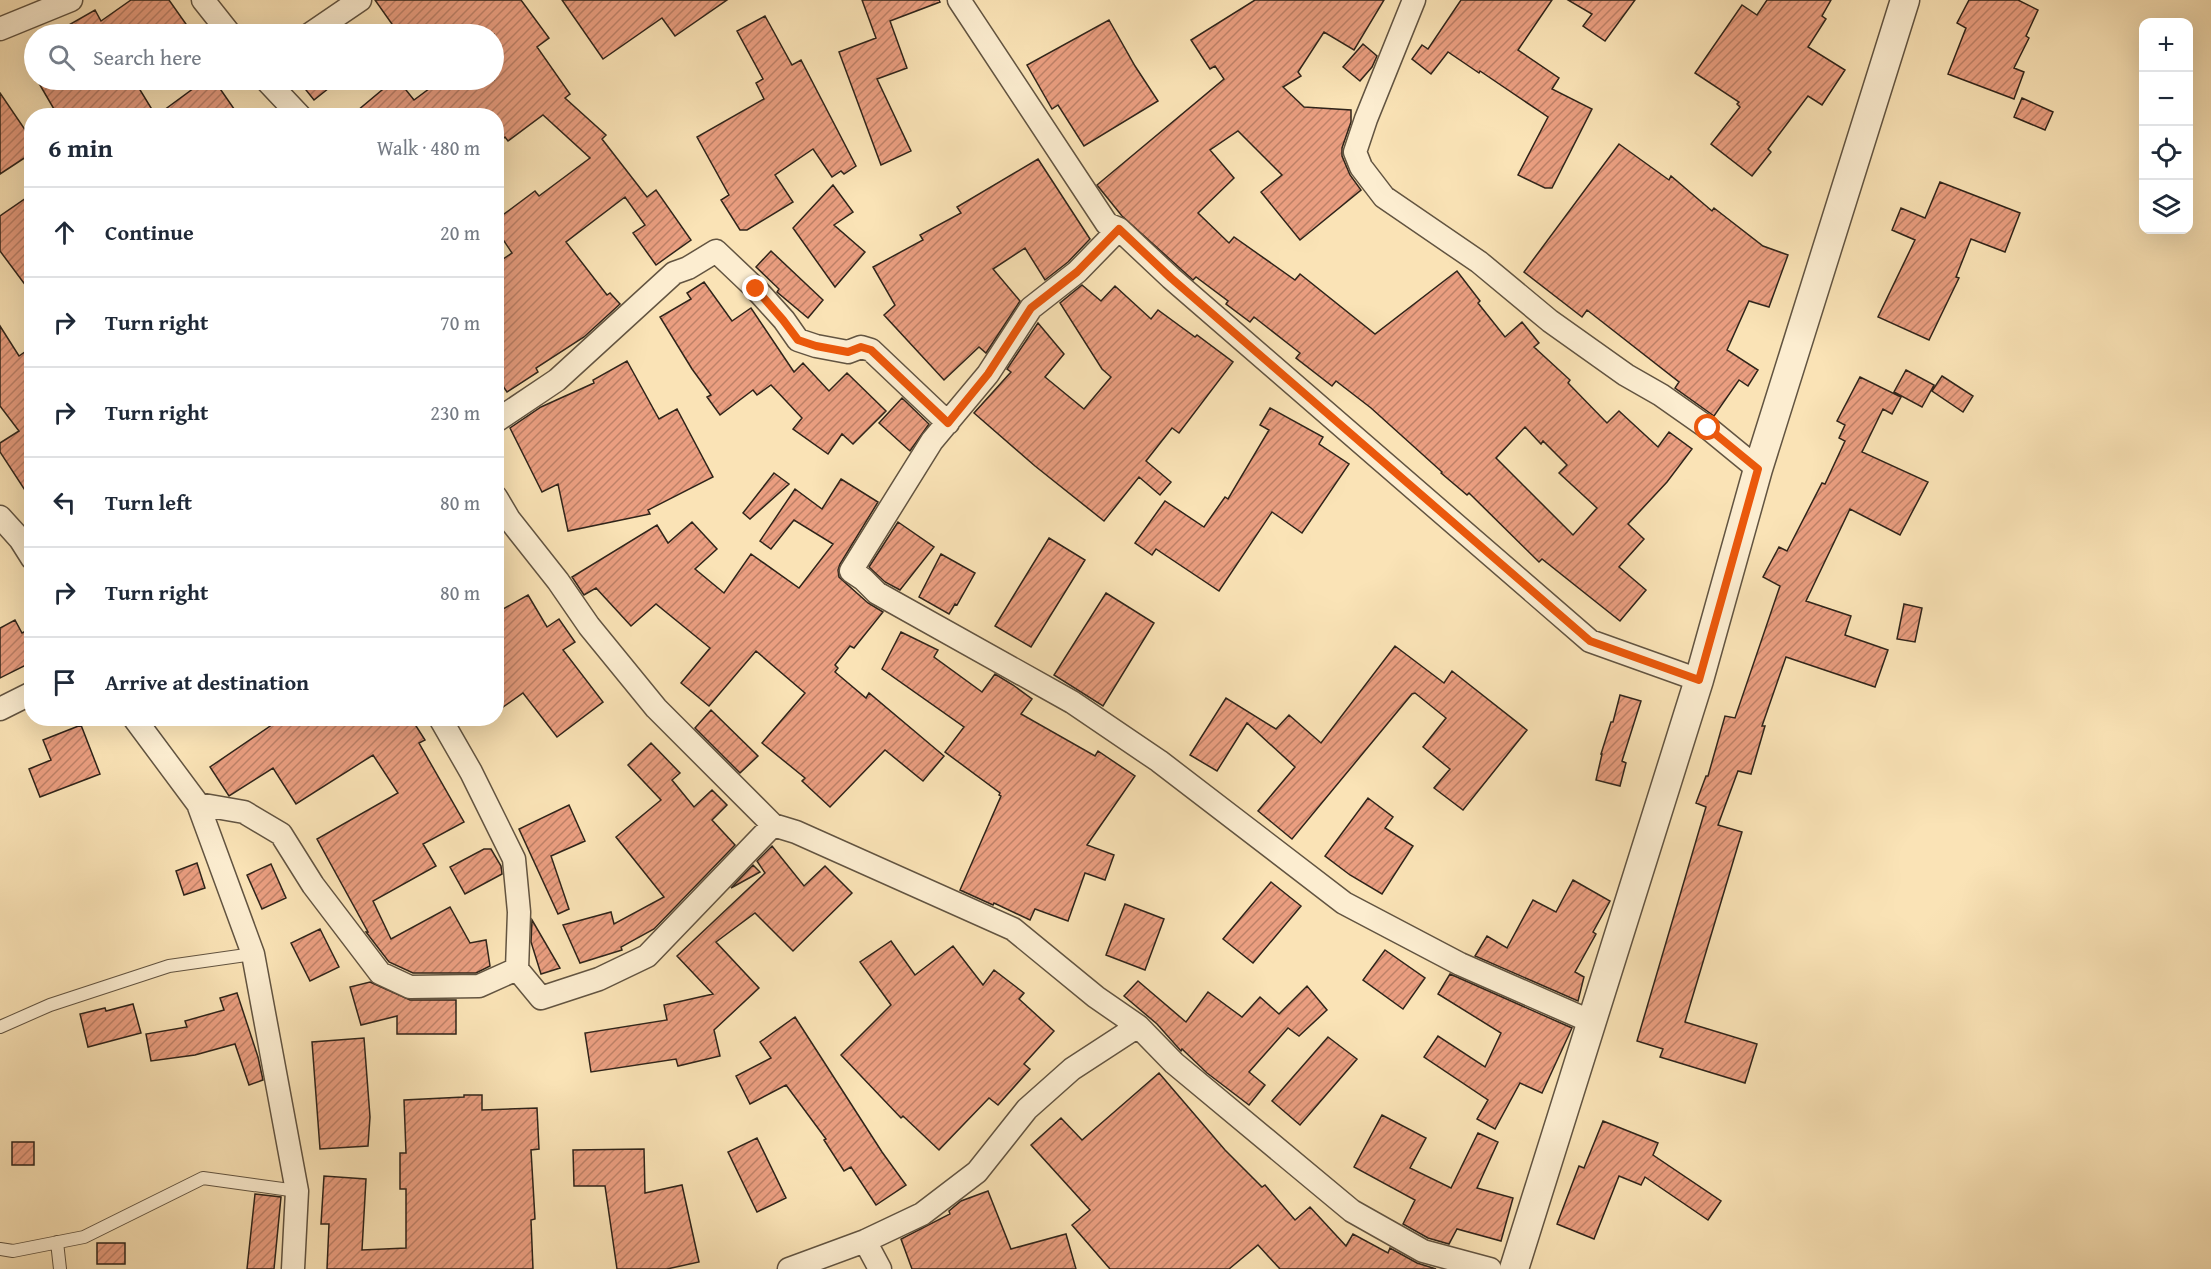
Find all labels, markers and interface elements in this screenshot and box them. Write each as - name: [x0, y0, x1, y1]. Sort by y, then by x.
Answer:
- map controls: [2139, 18, 2193, 234]
- button: +: [2139, 18, 2193, 72]
- search box: [24, 24, 504, 90]
- icon: search: [45, 41, 78, 74]
- text: Search here: [93, 41, 202, 73]
- button: −: [2139, 72, 2193, 126]
- button: locate: [2139, 126, 2193, 180]
- text: 6 min: [48, 128, 113, 167]
- text: Walk · 480 m: [377, 133, 480, 162]
- button: layers: [2139, 180, 2193, 234]
- icon: ahead: [48, 216, 81, 249]
- text: Continue: [105, 216, 194, 248]
- text: 20 m: [440, 218, 480, 247]
- route end: [742, 275, 768, 301]
- icon: right: [48, 306, 81, 339]
- text: Turn right: [105, 306, 208, 338]
- text: 70 m: [440, 308, 480, 337]
- icon: right: [48, 396, 81, 429]
- text: Turn right: [105, 396, 208, 428]
- text: 230 m: [430, 398, 480, 427]
- route start: [1694, 414, 1720, 440]
- icon: left: [48, 486, 81, 519]
- text: Turn left: [105, 486, 192, 518]
- text: 80 m: [440, 488, 480, 517]
- icon: right: [48, 576, 81, 609]
- text: Turn right: [105, 576, 208, 608]
- text: 80 m: [440, 578, 480, 607]
- icon: arrive: [48, 666, 81, 699]
- text: Arrive at destination: [105, 666, 309, 698]

